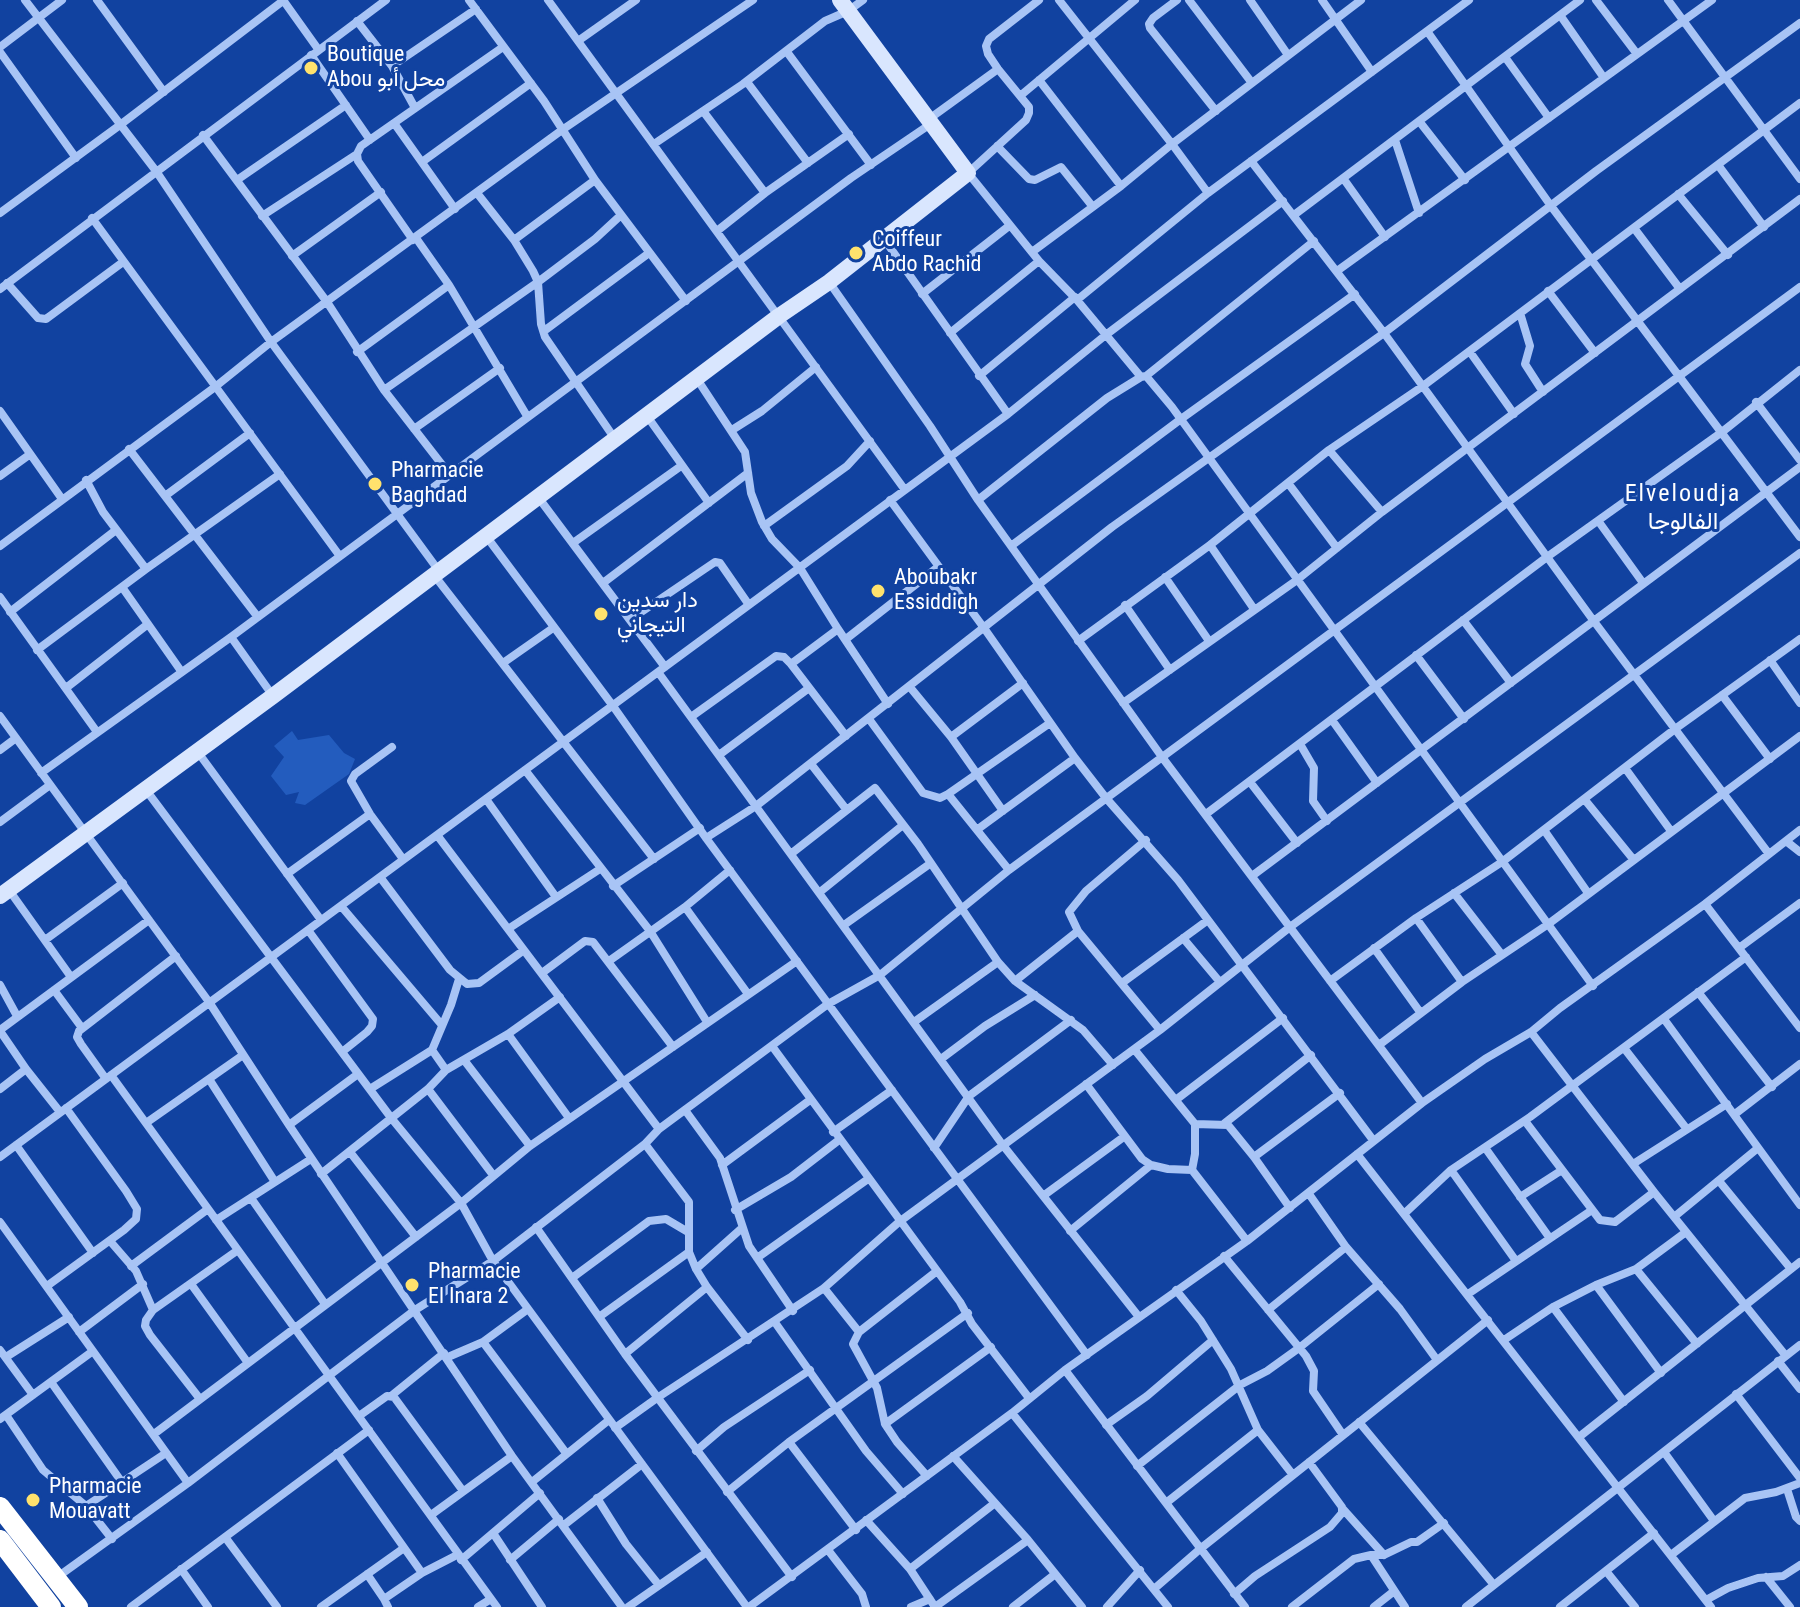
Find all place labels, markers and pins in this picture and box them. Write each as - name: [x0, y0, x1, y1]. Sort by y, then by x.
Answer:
- place label: Boutique Abou محل أبو: [327, 42, 445, 94]
- marker: Boutique Abou محل أبو: [302, 59, 320, 77]
- place label: Coiffeur Abdo Rachid: [872, 227, 982, 278]
- marker: Coiffeur Abdo Rachid: [847, 244, 865, 262]
- place label: Pharmacie Baghdad: [391, 458, 484, 510]
- marker: Pharmacie Baghdad: [366, 475, 384, 493]
- place label: Aboubakr Essiddigh: [894, 565, 978, 616]
- marker: Aboubakr Essiddigh: [869, 582, 887, 600]
- place label: دار سدين التيجاني: [617, 588, 698, 640]
- marker: دار سدين التيجاني: [592, 605, 610, 623]
- place label: Pharmacie El Inara 2: [428, 1259, 521, 1310]
- marker: Pharmacie El Inara 2: [403, 1276, 421, 1294]
- place label: Pharmacie Mouavatt: [49, 1474, 142, 1526]
- marker: Pharmacie Mouavatt: [24, 1491, 42, 1509]

